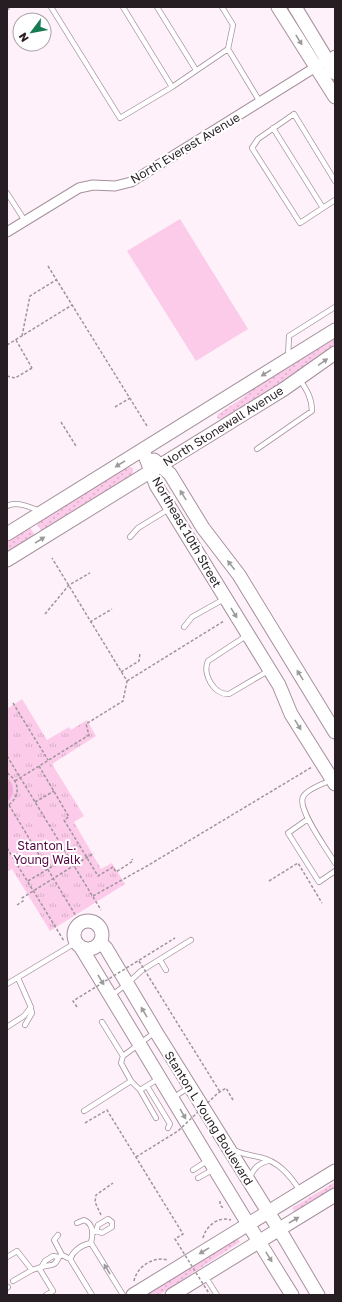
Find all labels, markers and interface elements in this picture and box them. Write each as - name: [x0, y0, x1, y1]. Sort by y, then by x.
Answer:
- north arrow: [12, 12, 52, 52]
- text: N: [15, 31, 31, 45]
- one-way arrow: [295, 35, 303, 45]
- street label: North Everest Avenue: [128, 109, 243, 187]
- one-way arrow: [318, 358, 328, 366]
- one-way arrow: [261, 369, 271, 377]
- street label: North Stonewall Avenue: [160, 383, 286, 469]
- one-way arrow: [114, 460, 126, 467]
- street label: Northeast 10th Street: [149, 474, 225, 590]
- one-way arrow: [179, 489, 186, 501]
- one-way arrow: [34, 536, 46, 543]
- one-way arrow: [227, 559, 235, 570]
- one-way arrow: [231, 607, 238, 619]
- one-way arrow: [296, 670, 304, 680]
- one-way arrow: [295, 720, 302, 731]
- park label: Stanton L. Young Walk: [13, 838, 81, 867]
- one-way arrow: [97, 974, 104, 986]
- one-way arrow: [140, 1007, 148, 1017]
- street label: Stanton L Young Boulevard: [161, 1048, 257, 1188]
- one-way arrow: [179, 1109, 186, 1120]
- one-way arrow: [289, 1216, 299, 1224]
- one-way arrow: [198, 1248, 210, 1255]
- one-way arrow: [265, 1252, 272, 1263]
- one-way arrow: [103, 1264, 111, 1274]

